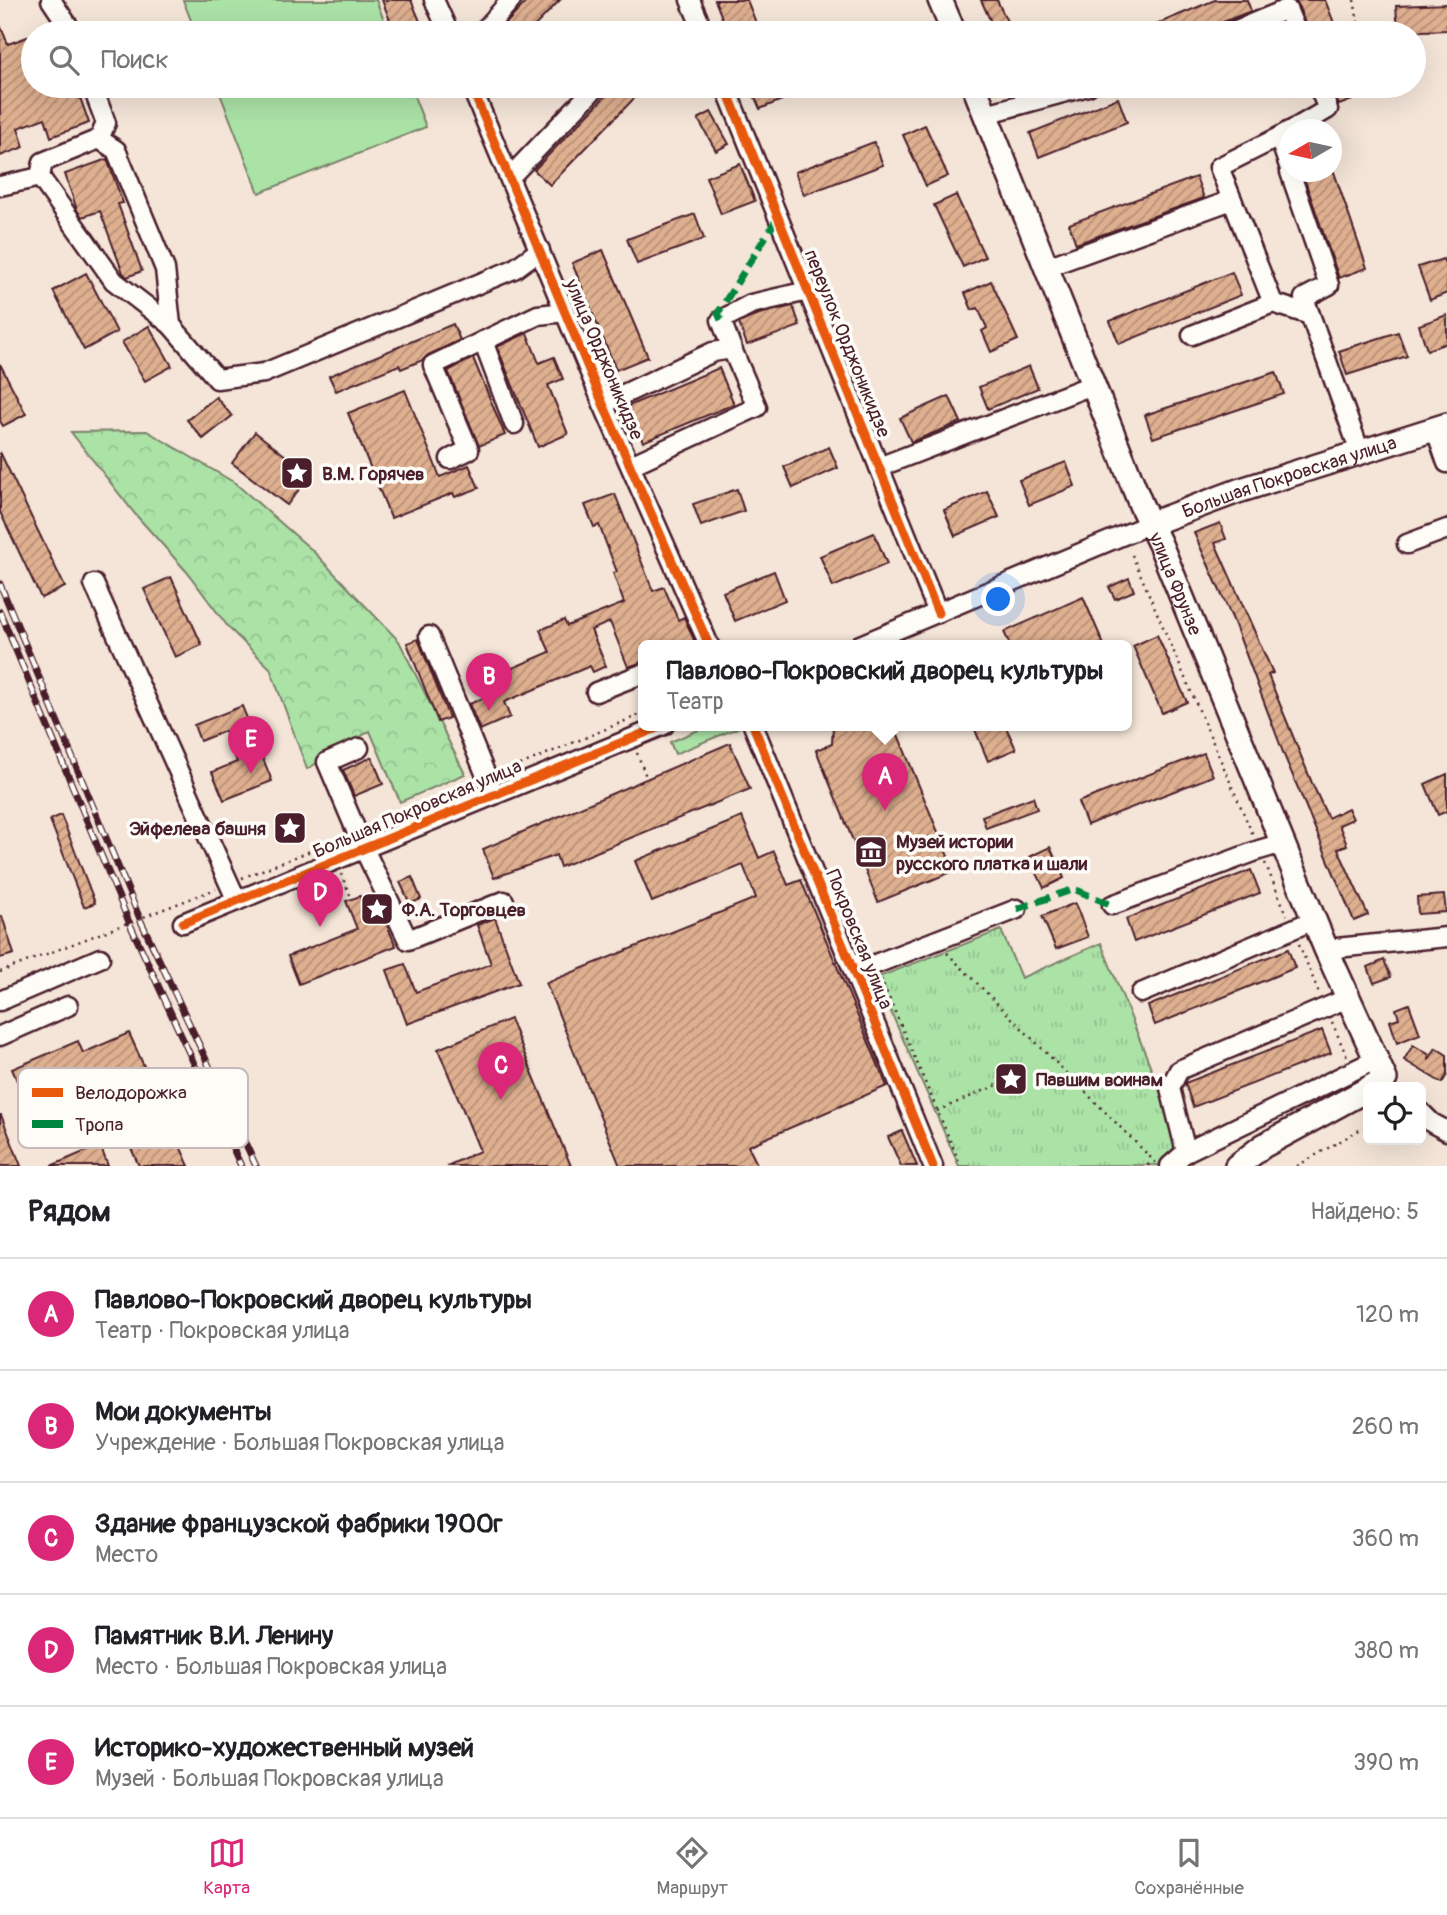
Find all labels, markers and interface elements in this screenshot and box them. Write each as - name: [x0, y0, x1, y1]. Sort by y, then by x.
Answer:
- search box: [21, 21, 1426, 98]
- icon: search: [45, 41, 83, 79]
- text: Поиск: [101, 44, 169, 76]
- north arrow: [1279, 119, 1342, 182]
- street label: переулок Орджоникидзе: [798, 246, 896, 441]
- street label: улица Орджоникидзе: [559, 274, 649, 444]
- street label: Большая Покровская улица: [1179, 431, 1400, 524]
- place icon: В.М. Горячев: [278, 454, 316, 492]
- place label: В.М. Горячев: [322, 462, 424, 486]
- street label: улица Фрунзе: [1143, 527, 1207, 639]
- your location: [981, 582, 1015, 616]
- popup: [638, 640, 1132, 731]
- pin: B: [466, 653, 512, 711]
- text: Павлово-Покровский дворец культуры: [667, 655, 1103, 687]
- text: Театр: [667, 687, 724, 716]
- pin: E: [228, 716, 274, 774]
- pin: A: [862, 753, 908, 811]
- street label: Большая Покровская улица: [309, 754, 525, 864]
- place icon: Эйфелева башня: [271, 809, 309, 847]
- place label: Эйфелева башня: [129, 817, 266, 841]
- place label: Музей истории русского платка и шали: [896, 830, 1088, 876]
- museum icon: Музей истории русского платка и шали: [852, 833, 890, 871]
- street label: Покровская улица: [820, 866, 898, 1013]
- pin: D: [297, 869, 343, 927]
- place icon: Ф.А. Торговцев: [358, 890, 396, 928]
- place label: Ф.А. Торговцев: [401, 898, 526, 922]
- pin: C: [478, 1042, 524, 1100]
- place icon: Павшим воинам: [992, 1060, 1030, 1098]
- legend: [18, 1068, 248, 1148]
- place label: Павшим воинам: [1036, 1068, 1163, 1092]
- text: Велодорожка: [75, 1081, 187, 1105]
- map controls: [1363, 1082, 1426, 1145]
- button: locate: [1363, 1082, 1426, 1145]
- text: Тропа: [75, 1113, 123, 1137]
- text: Рядом: [28, 1193, 111, 1230]
- text: Найдено: 5: [1310, 1197, 1419, 1226]
- text: Павлово-Покровский дворец культуры: [95, 1284, 532, 1316]
- text: A: [44, 1300, 58, 1329]
- text: 120 m: [1356, 1300, 1419, 1329]
- text: Театр · Покровская улица: [95, 1316, 349, 1345]
- text: Мои документы: [95, 1396, 272, 1428]
- text: B: [44, 1412, 58, 1441]
- text: 260 m: [1352, 1412, 1419, 1441]
- text: Учреждение · Большая Покровская улица: [95, 1428, 504, 1457]
- text: Здание французской фабрики 1900г: [95, 1508, 503, 1540]
- text: C: [44, 1524, 58, 1553]
- text: 360 m: [1352, 1524, 1419, 1553]
- text: Место: [95, 1540, 158, 1569]
- text: Памятник В.И. Ленину: [95, 1620, 333, 1652]
- text: D: [44, 1636, 58, 1665]
- text: 380 m: [1353, 1636, 1419, 1665]
- text: Место · Большая Покровская улица: [95, 1652, 447, 1681]
- text: Историко-художественный музей: [95, 1732, 474, 1764]
- text: E: [45, 1748, 57, 1777]
- text: 390 m: [1353, 1748, 1419, 1777]
- text: Музей · Большая Покровская улица: [95, 1764, 444, 1793]
- tab: Карта: [203, 1834, 250, 1900]
- tab: Маршрут: [656, 1834, 728, 1900]
- tab: Сохранённые: [1134, 1834, 1244, 1900]

